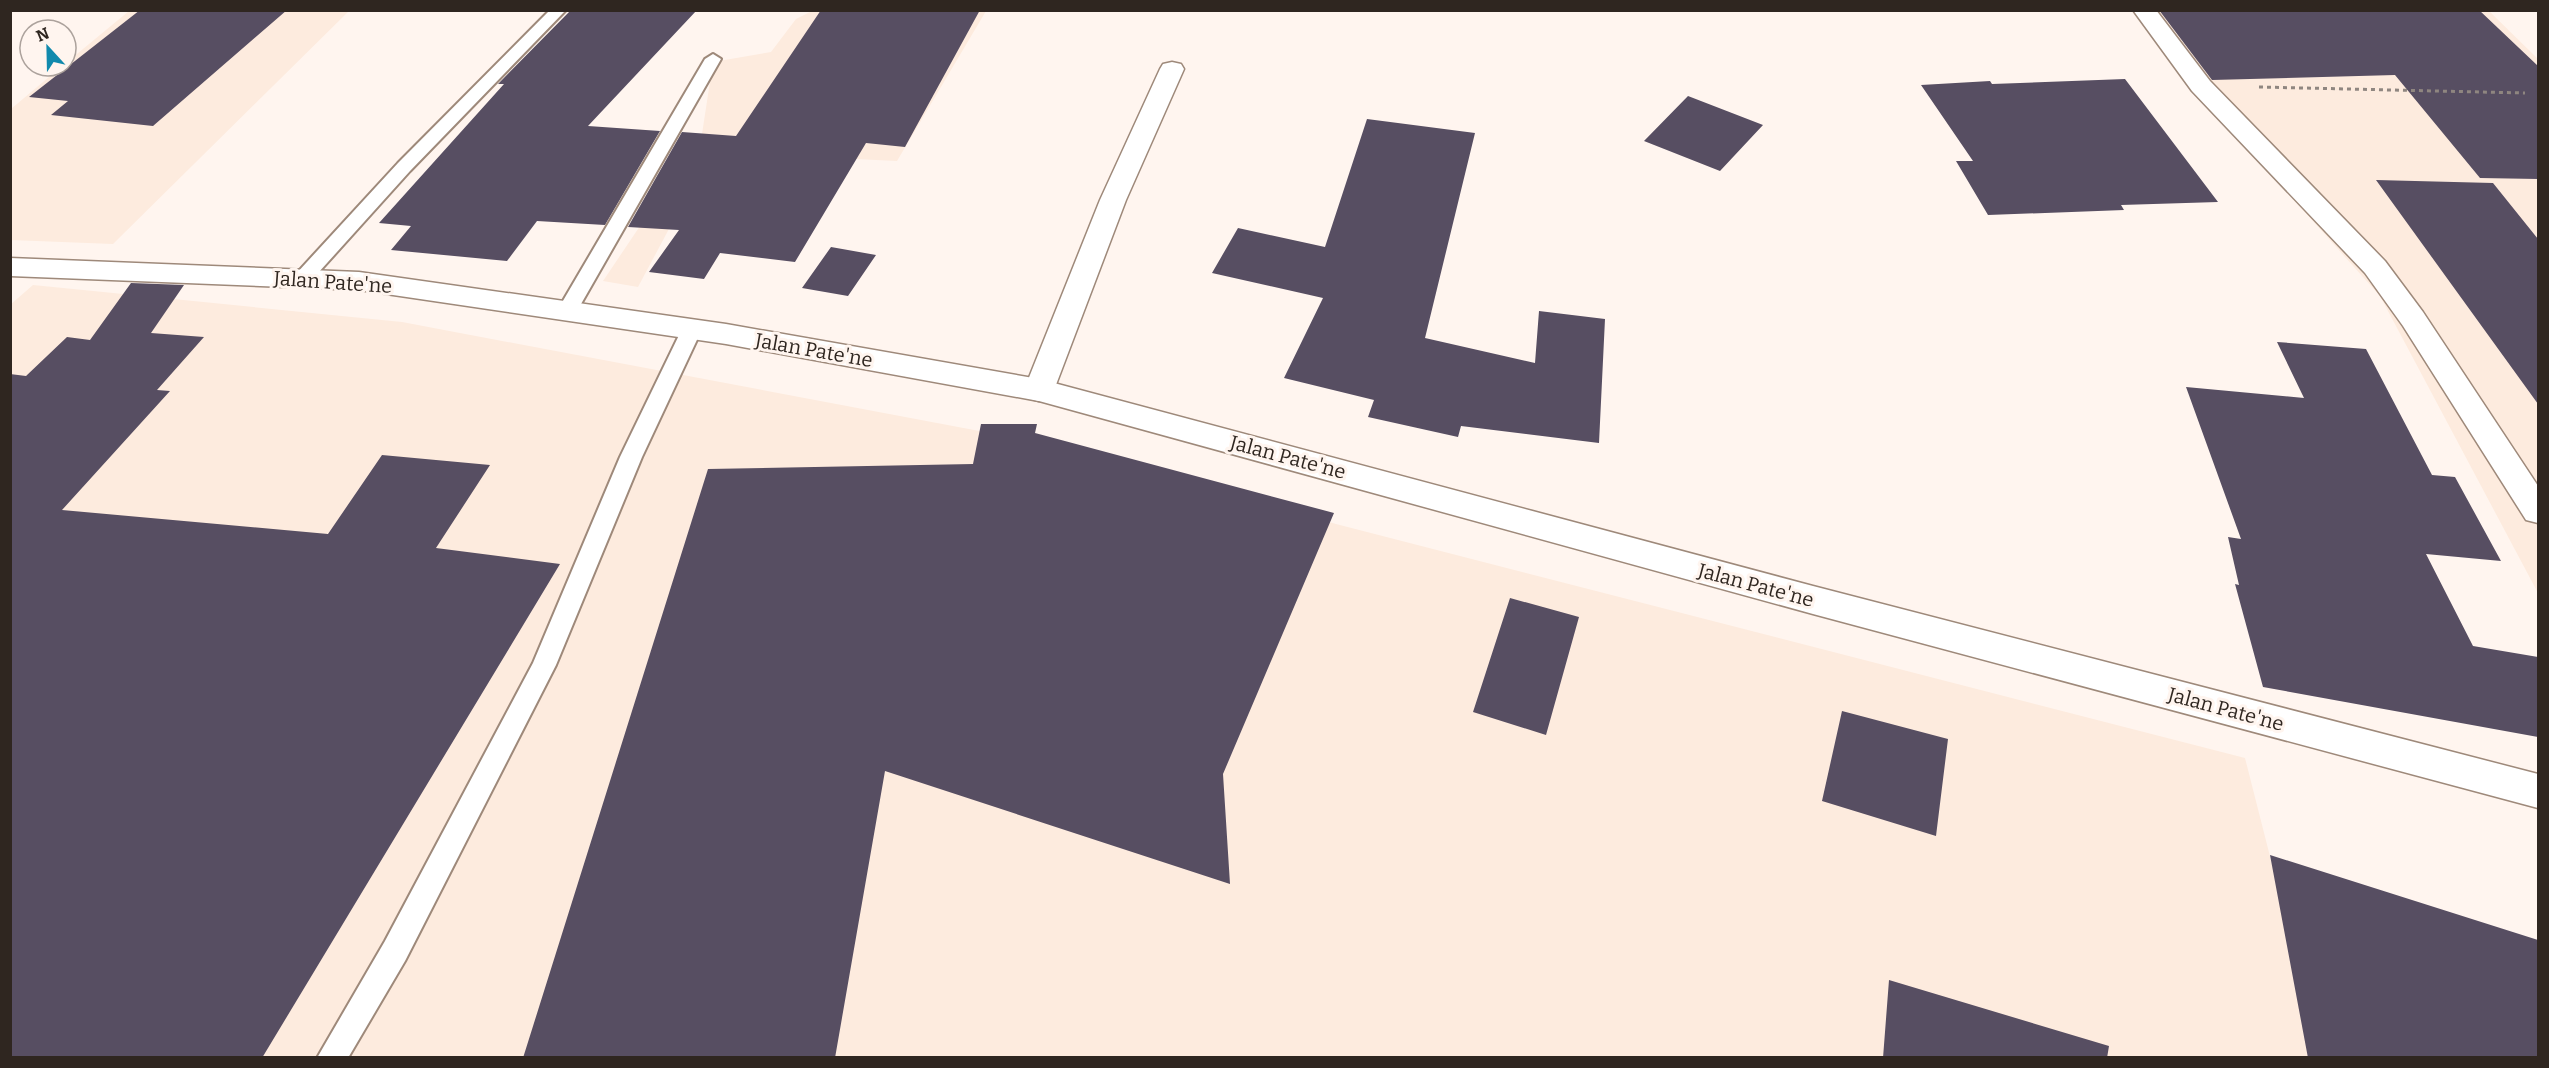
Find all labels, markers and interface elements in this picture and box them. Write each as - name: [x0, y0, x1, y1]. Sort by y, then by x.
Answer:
- north arrow: [18, 18, 78, 78]
- text: N: [33, 23, 52, 46]
- street label: Jalan Pate'ne: [272, 266, 393, 298]
- street label: Jalan Pate'ne: [752, 328, 875, 372]
- street label: Jalan Pate'ne: [1227, 430, 1348, 484]
- street label: Jalan Pate'ne: [1695, 558, 1816, 612]
- street label: Jalan Pate'ne: [2165, 682, 2286, 736]

